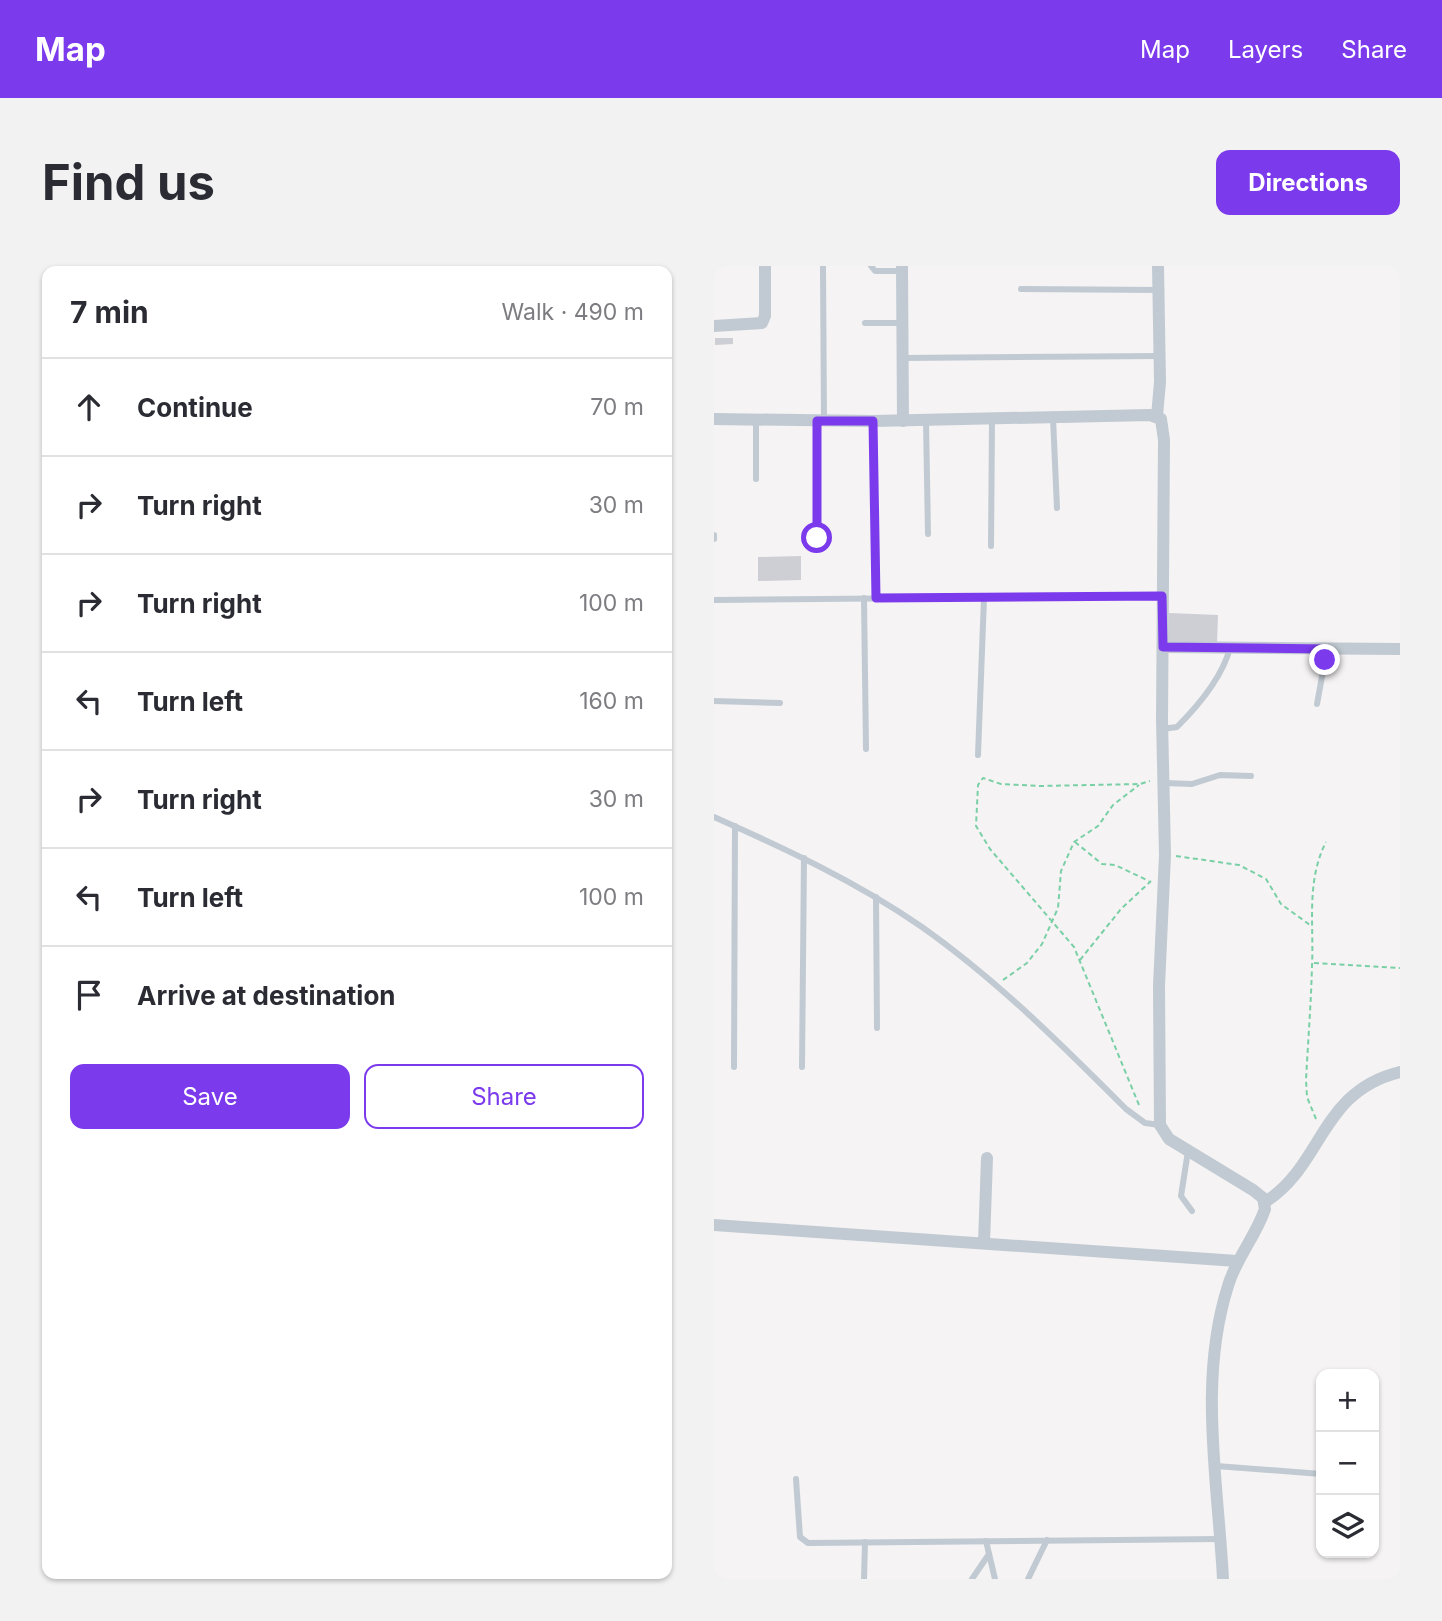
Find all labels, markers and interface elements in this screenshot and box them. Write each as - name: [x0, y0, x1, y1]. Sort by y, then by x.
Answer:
- text: Map: [35, 29, 106, 69]
- text: Map: [1140, 35, 1190, 64]
- text: Layers: [1228, 35, 1303, 64]
- text: Share: [1341, 35, 1407, 64]
- button: Directions: [1216, 150, 1400, 215]
- text: Find us: [42, 153, 215, 212]
- text: 7 min: [70, 294, 149, 330]
- text: Walk · 490 m: [502, 298, 644, 326]
- icon: ahead: [70, 388, 108, 426]
- text: Continue: [137, 392, 253, 423]
- text: 70 m: [590, 393, 644, 421]
- icon: right: [70, 486, 108, 524]
- text: Turn right: [137, 490, 262, 521]
- text: 30 m: [589, 491, 644, 519]
- route start: [801, 522, 832, 553]
- icon: right: [70, 584, 108, 622]
- text: Turn right: [137, 588, 262, 619]
- text: 100 m: [579, 589, 644, 617]
- route end: [1309, 644, 1340, 675]
- icon: left: [70, 682, 108, 720]
- text: Turn left: [137, 686, 243, 717]
- text: 160 m: [579, 687, 644, 715]
- icon: right: [70, 780, 108, 818]
- text: Turn right: [137, 784, 262, 815]
- text: 30 m: [589, 785, 644, 813]
- icon: left: [70, 878, 108, 916]
- text: Turn left: [137, 882, 243, 913]
- text: 100 m: [579, 883, 644, 911]
- icon: arrive: [70, 976, 108, 1014]
- text: Arrive at destination: [137, 980, 396, 1011]
- button: Save: [70, 1064, 350, 1129]
- button: Share: [364, 1064, 644, 1129]
- map controls: [1316, 1369, 1379, 1558]
- button: +: [1316, 1369, 1379, 1432]
- button: −: [1316, 1432, 1379, 1495]
- button: layers: [1316, 1495, 1379, 1558]

